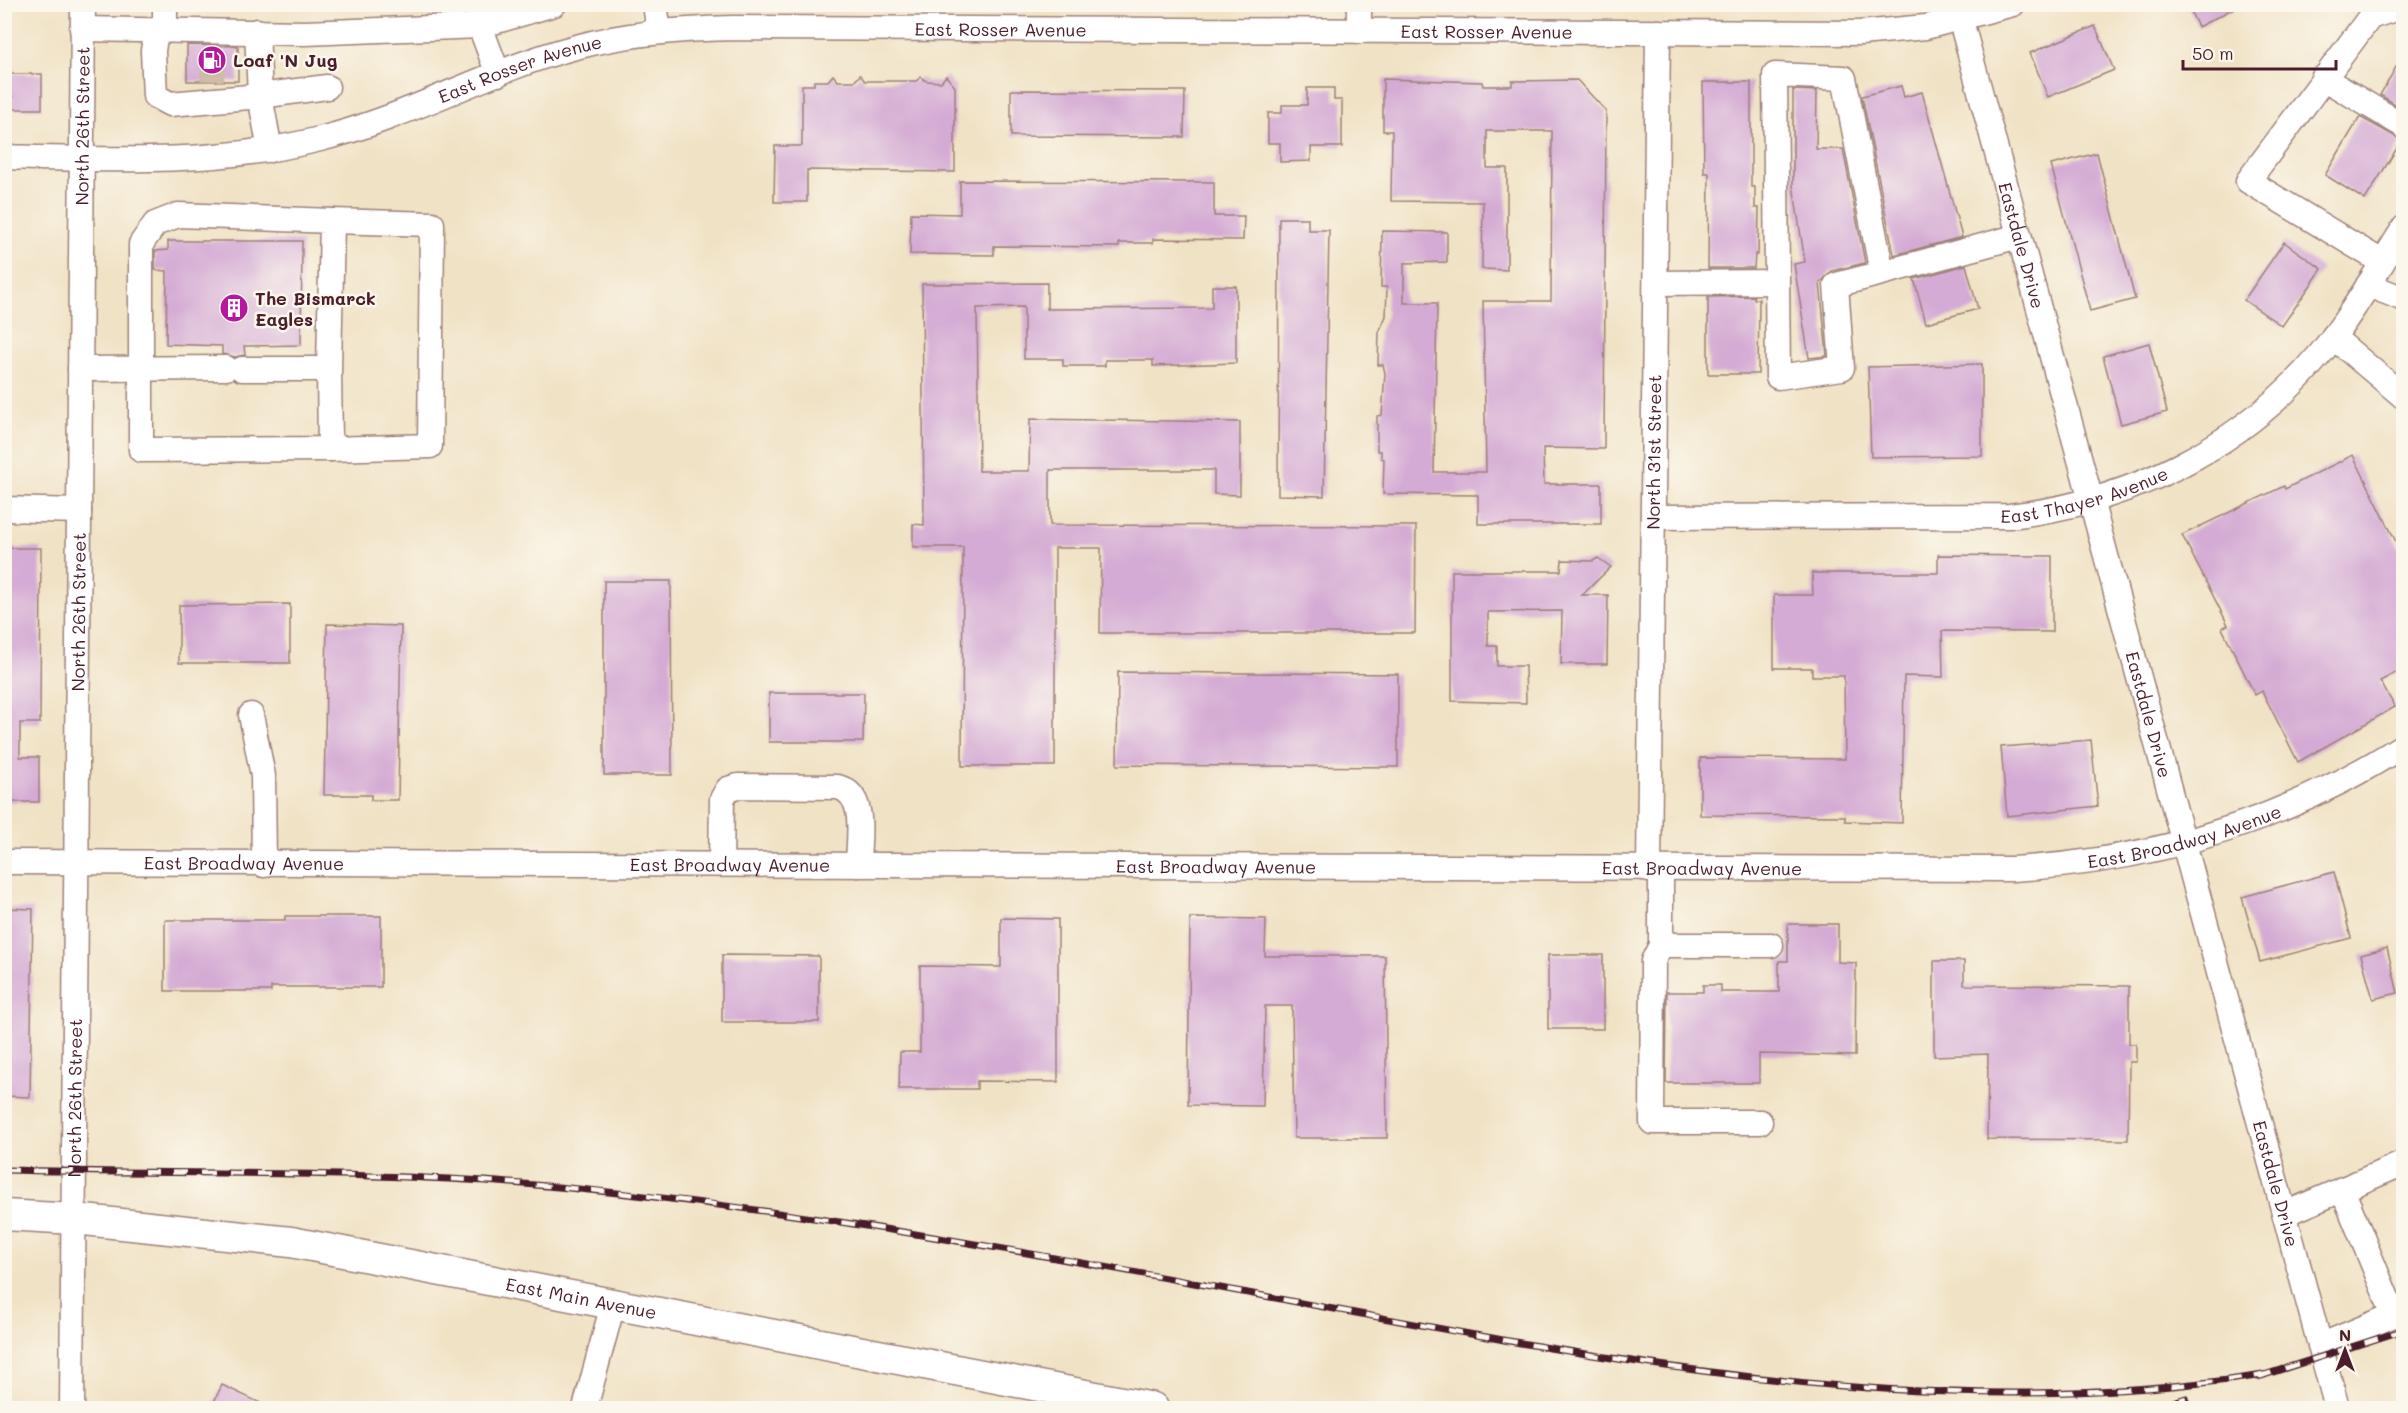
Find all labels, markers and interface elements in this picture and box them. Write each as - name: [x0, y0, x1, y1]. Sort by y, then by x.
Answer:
- street label: East Rosser Avenue: [915, 17, 1087, 42]
- street label: East Rosser Avenue: [1401, 19, 1573, 44]
- street label: East Rosser Avenue: [435, 29, 604, 108]
- scale bar: [2183, 33, 2336, 71]
- text: 50 m: [2192, 41, 2234, 65]
- fuel station icon: Loaf 'N Jug: [196, 44, 228, 76]
- street label: North 26th Street: [69, 46, 95, 206]
- place label: Loaf 'N Jug: [233, 48, 338, 72]
- street label: Eastdale Drive: [1993, 180, 2050, 311]
- place label: The Bismarck Eagles: [255, 286, 376, 331]
- building icon: The Bismarck Eagles: [218, 292, 250, 324]
- street label: North 31st Street: [1641, 374, 1666, 530]
- street label: East Thayer Avenue: [2000, 461, 2172, 528]
- street label: North 26th Street: [66, 532, 91, 692]
- street label: Eastdale Drive: [2120, 649, 2178, 780]
- street label: East Broadway Avenue: [2086, 799, 2285, 874]
- street label: East Broadway Avenue: [144, 850, 344, 875]
- street label: East Broadway Avenue: [630, 852, 830, 877]
- street label: East Broadway Avenue: [1116, 854, 1316, 879]
- street label: East Broadway Avenue: [1602, 856, 1802, 880]
- street label: North 26th Street: [62, 1018, 87, 1178]
- street label: Eastdale Drive: [2248, 1118, 2305, 1249]
- street label: East Main Avenue: [504, 1272, 659, 1324]
- north arrow: [2315, 1320, 2375, 1380]
- text: N: [2339, 1324, 2351, 1345]

